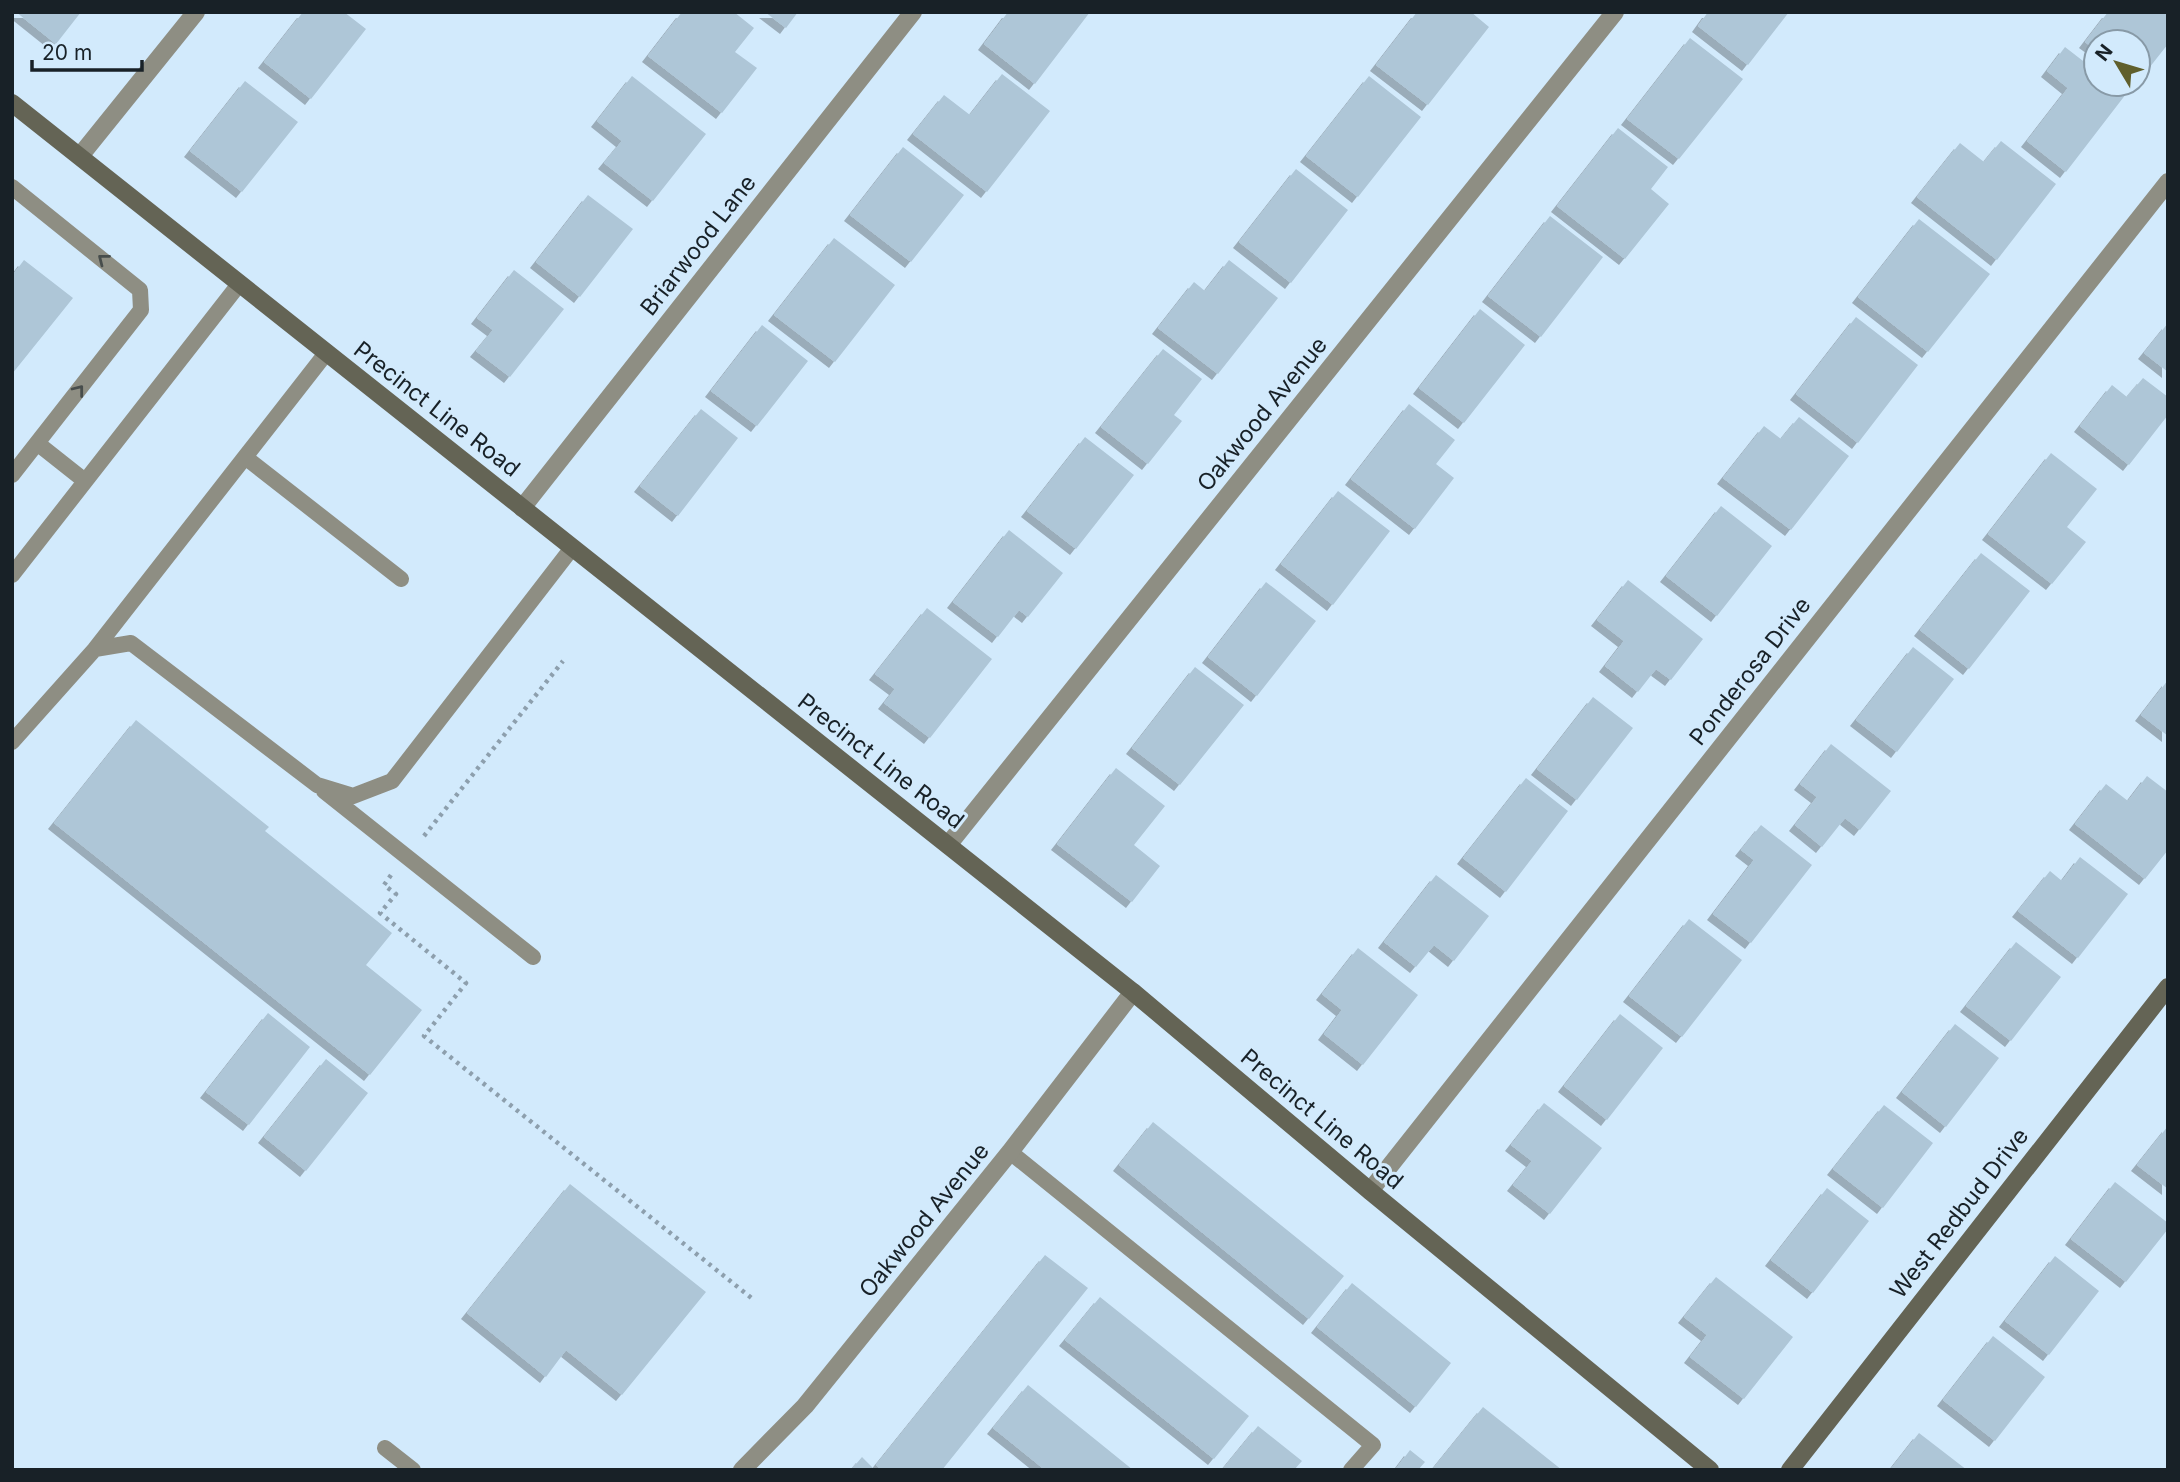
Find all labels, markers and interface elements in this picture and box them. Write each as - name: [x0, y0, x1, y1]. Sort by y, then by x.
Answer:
- scale bar: [32, 28, 142, 72]
- north arrow: [2082, 28, 2152, 98]
- text: 20 m: [42, 40, 92, 65]
- text: N: [2090, 40, 2118, 66]
- street label: Briarwood Lane: [634, 169, 762, 321]
- one-way arrow: [98, 255, 110, 268]
- street label: Oakwood Avenue: [1191, 331, 1333, 497]
- street label: Precinct Line Road: [348, 335, 526, 483]
- one-way arrow: [71, 385, 84, 397]
- street label: Ponderosa Drive: [1684, 591, 1816, 751]
- street label: Precinct Line Road: [792, 687, 970, 835]
- street label: Precinct Line Road: [1235, 1043, 1409, 1195]
- street label: West Redbud Drive: [1884, 1122, 2034, 1304]
- street label: Oakwood Avenue: [853, 1137, 995, 1303]

